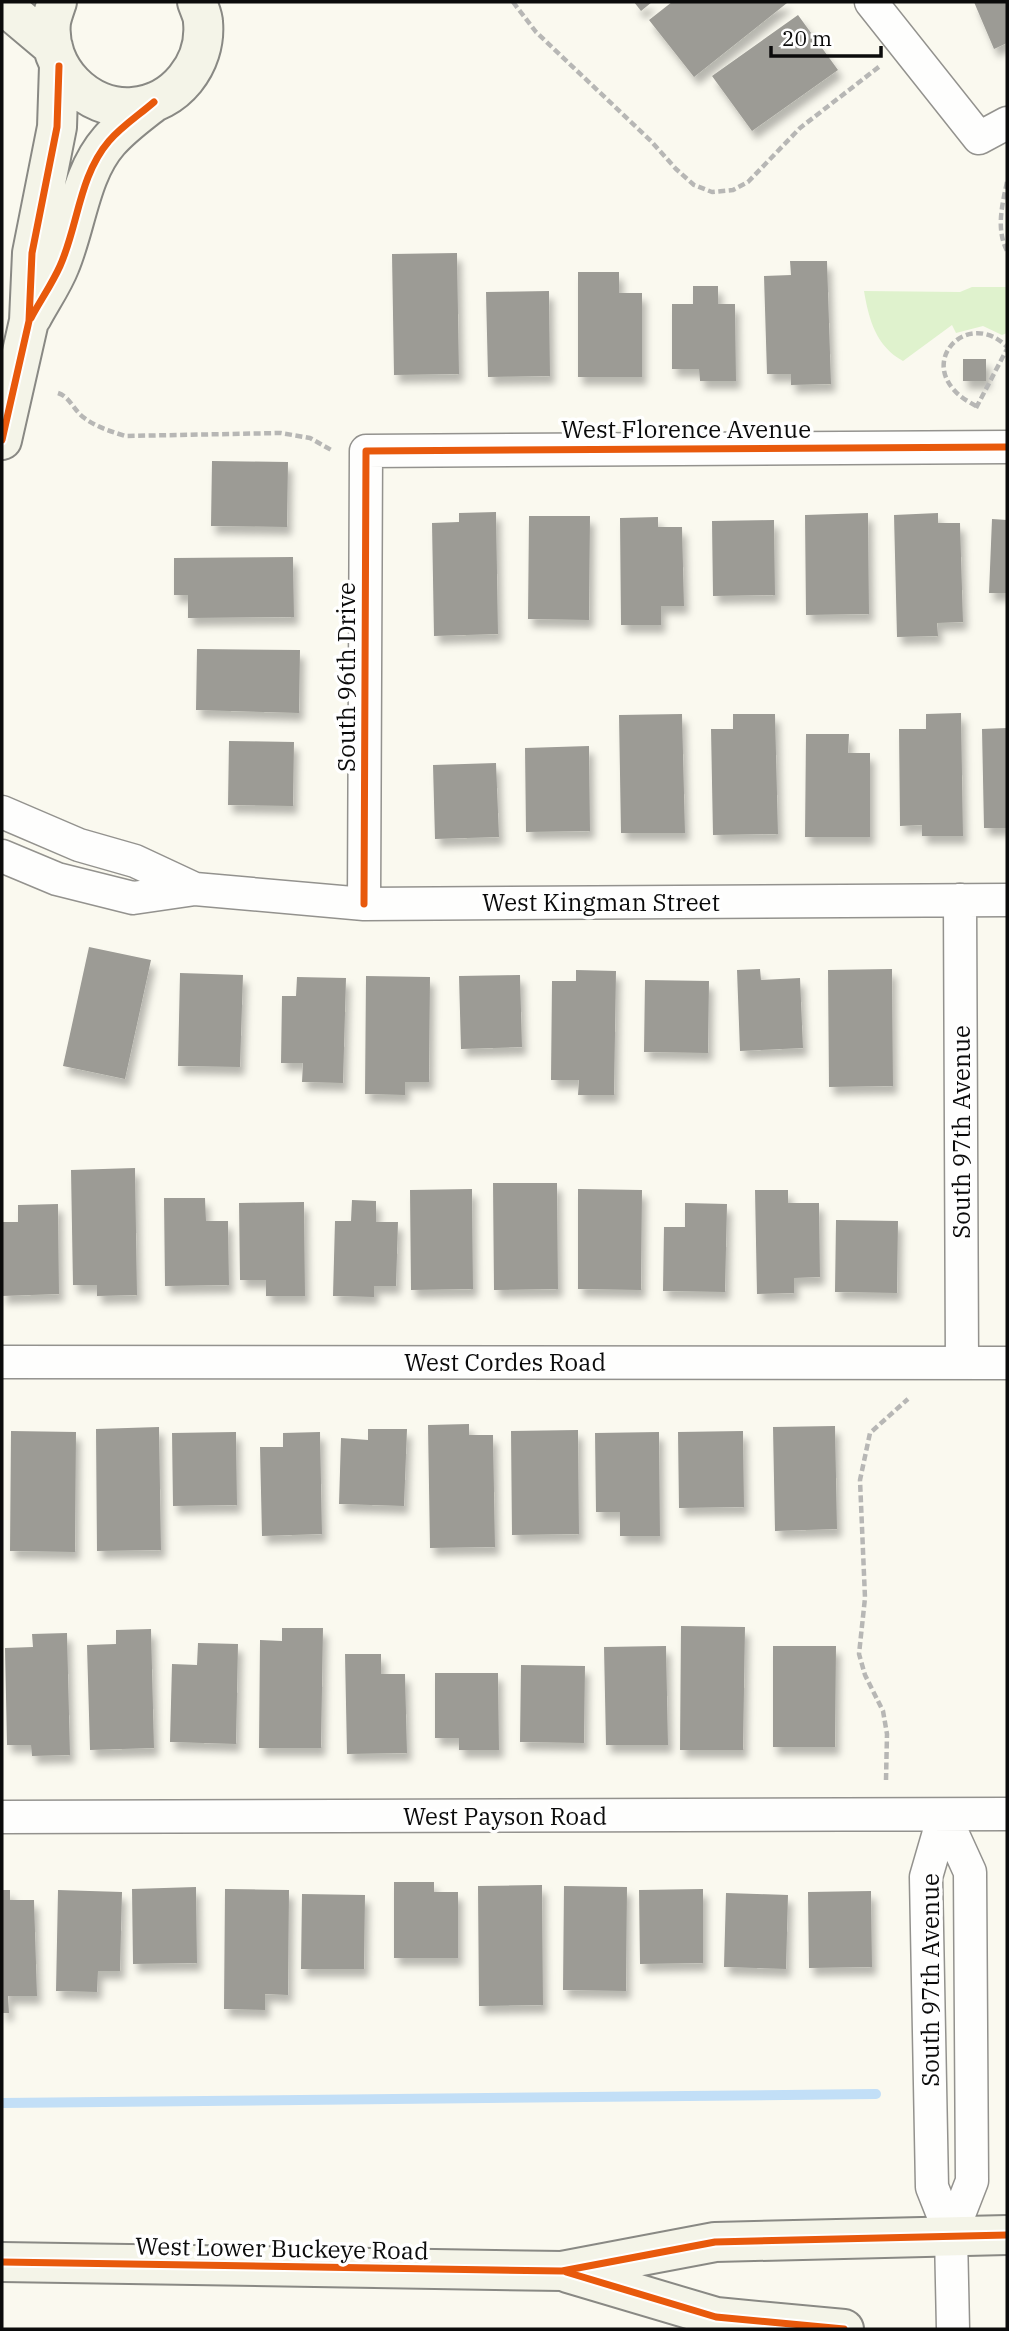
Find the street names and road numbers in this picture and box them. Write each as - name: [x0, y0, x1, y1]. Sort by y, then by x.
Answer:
- street label: West Florence Avenue: [561, 413, 811, 445]
- street label: South 96th Drive: [330, 582, 362, 772]
- street label: West Kingman Street: [482, 886, 720, 918]
- street label: South 97th Avenue: [945, 1025, 977, 1239]
- street label: West Cordes Road: [404, 1346, 606, 1378]
- street label: West Payson Road: [403, 1800, 607, 1832]
- street label: South 97th Avenue: [914, 1873, 946, 2087]
- street label: West Lower Buckeye Road: [135, 2229, 429, 2267]

